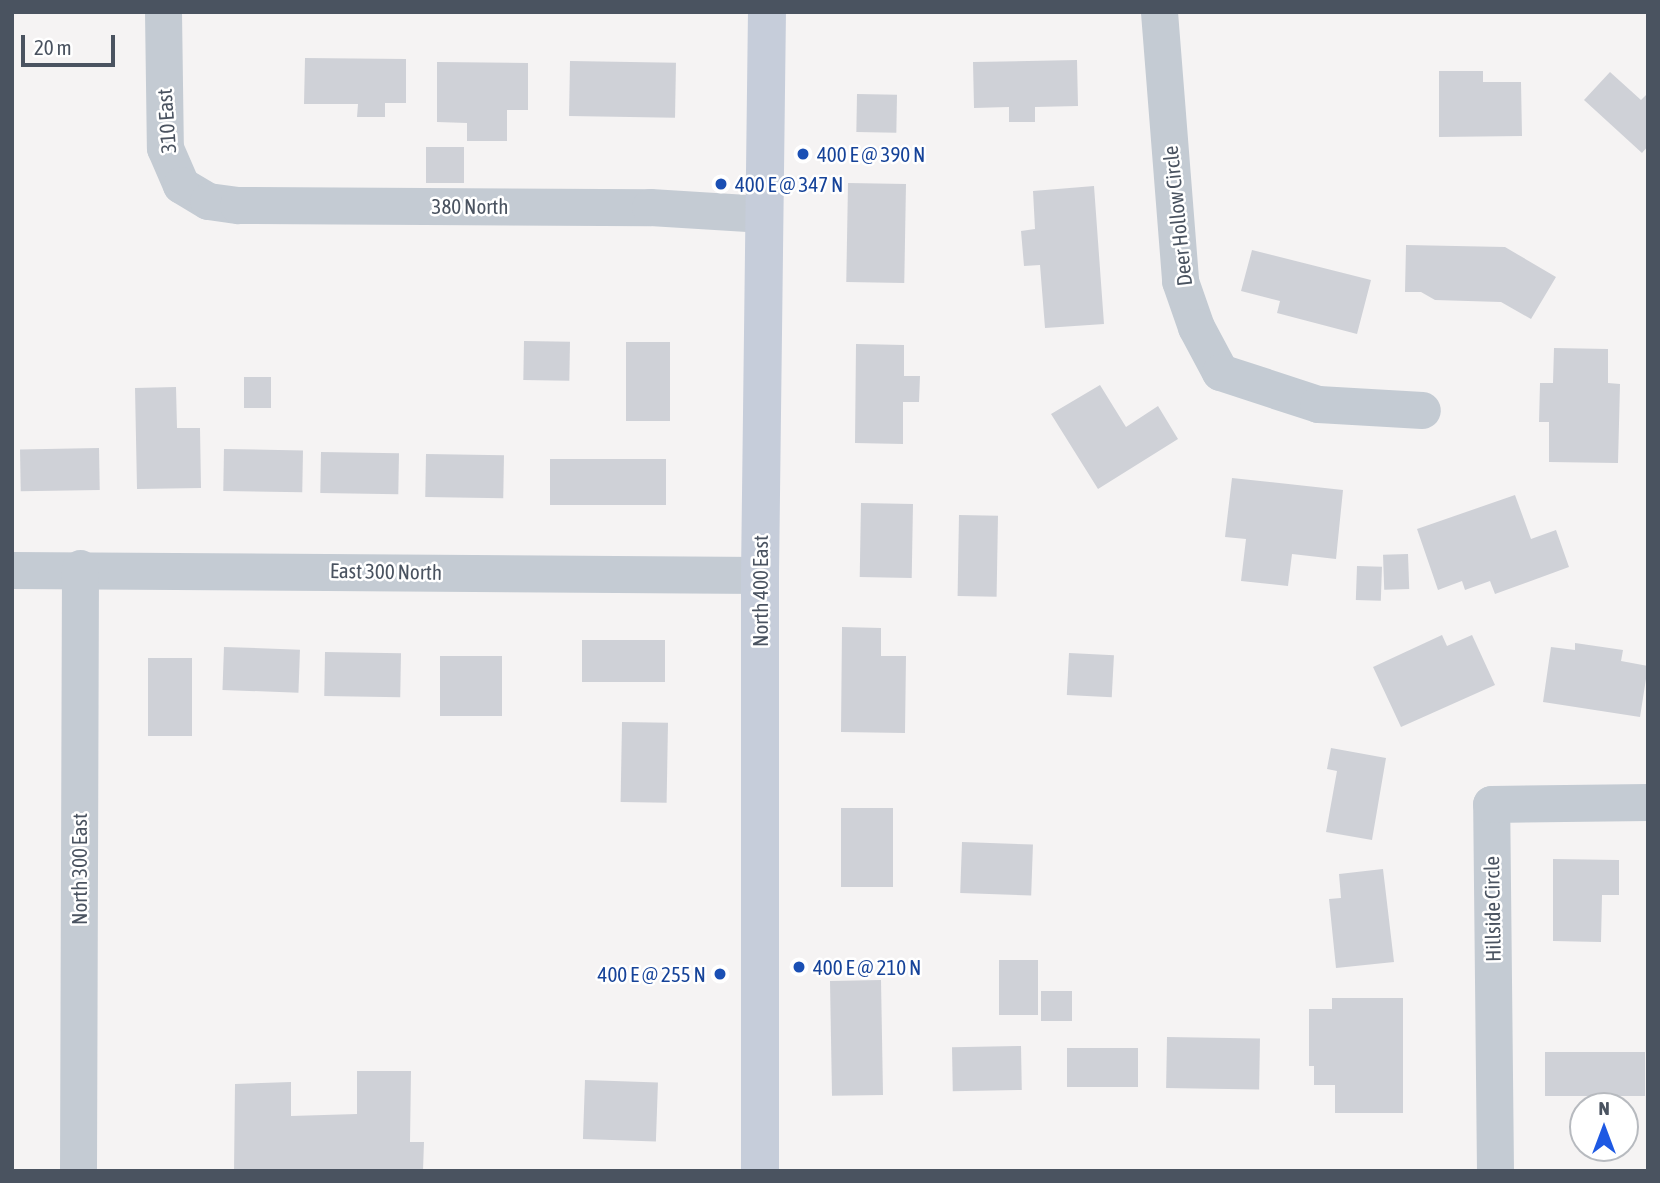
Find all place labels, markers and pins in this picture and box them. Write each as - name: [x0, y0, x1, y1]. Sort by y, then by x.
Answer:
- place label: 400 E @ 390 N: [817, 141, 925, 167]
- marker: 400 E @ 390 N: [795, 146, 811, 162]
- place label: 400 E @ 347 N: [735, 171, 843, 197]
- marker: 400 E @ 347 N: [713, 176, 729, 192]
- place label: 400 E @ 210 N: [813, 954, 921, 980]
- marker: 400 E @ 210 N: [791, 959, 807, 975]
- place label: 400 E @ 255 N: [598, 961, 706, 987]
- marker: 400 E @ 255 N: [712, 966, 728, 982]

